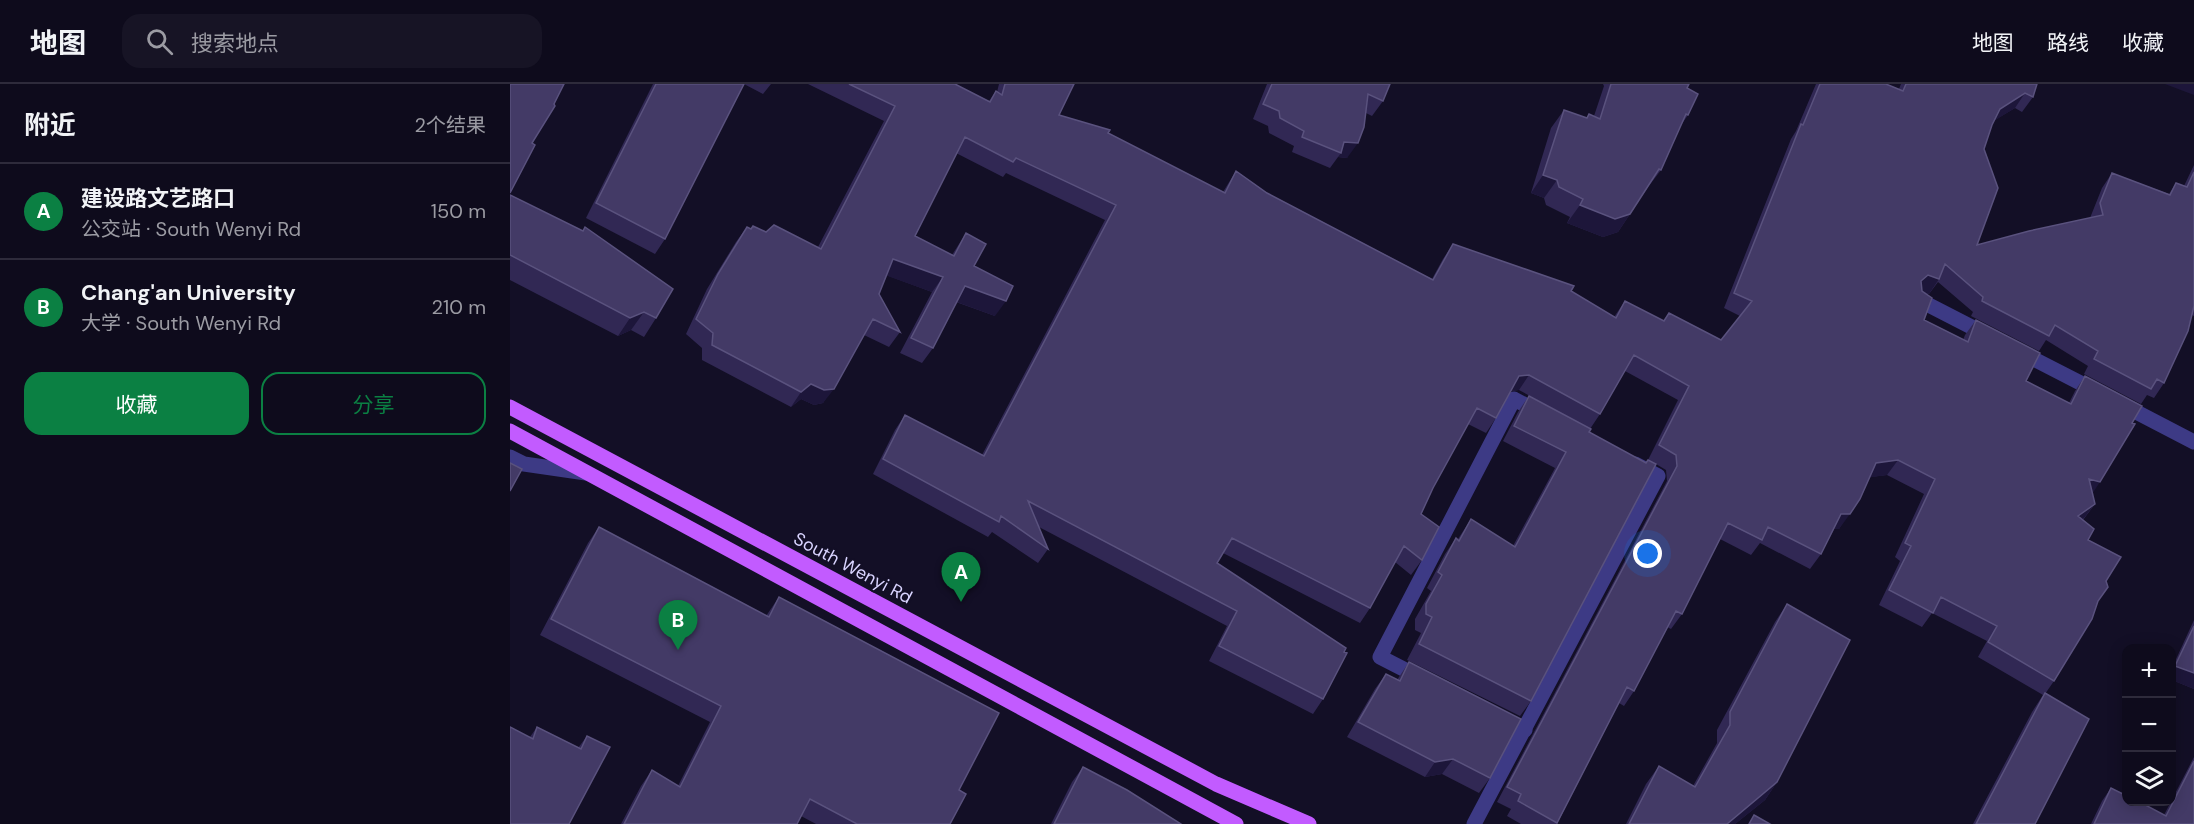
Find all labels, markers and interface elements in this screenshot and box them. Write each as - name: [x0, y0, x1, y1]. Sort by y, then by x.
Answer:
- search box: [122, 14, 542, 68]
- text: 地图: [30, 25, 86, 62]
- icon: search: [143, 25, 176, 58]
- text: 搜索地点: [191, 29, 279, 58]
- text: 地图: [1972, 29, 2014, 57]
- text: 路线: [2047, 29, 2089, 57]
- text: 收藏: [2122, 29, 2164, 57]
- text: 附近: [24, 108, 76, 142]
- text: 2个结果: [414, 112, 486, 138]
- text: 建设路文艺路口: [81, 184, 235, 213]
- text: A: [36, 198, 51, 224]
- text: 150 m: [431, 198, 486, 224]
- text: 公交站 · South Wenyi Rd: [81, 216, 301, 242]
- text: Chang'an University: [81, 278, 296, 307]
- text: B: [37, 294, 50, 320]
- text: 210 m: [431, 294, 486, 320]
- text: 大学 · South Wenyi Rd: [81, 310, 281, 336]
- button: 收藏: [24, 372, 249, 435]
- button: 分享: [261, 372, 486, 435]
- street label: South Wenyi Rd: [790, 527, 916, 609]
- your location: [1633, 539, 1662, 568]
- pin: A: [942, 552, 980, 602]
- pin: B: [658, 600, 698, 650]
- map controls: [2122, 644, 2176, 806]
- button: +: [2122, 644, 2176, 698]
- button: −: [2122, 698, 2176, 752]
- button: layers: [2122, 752, 2176, 806]

